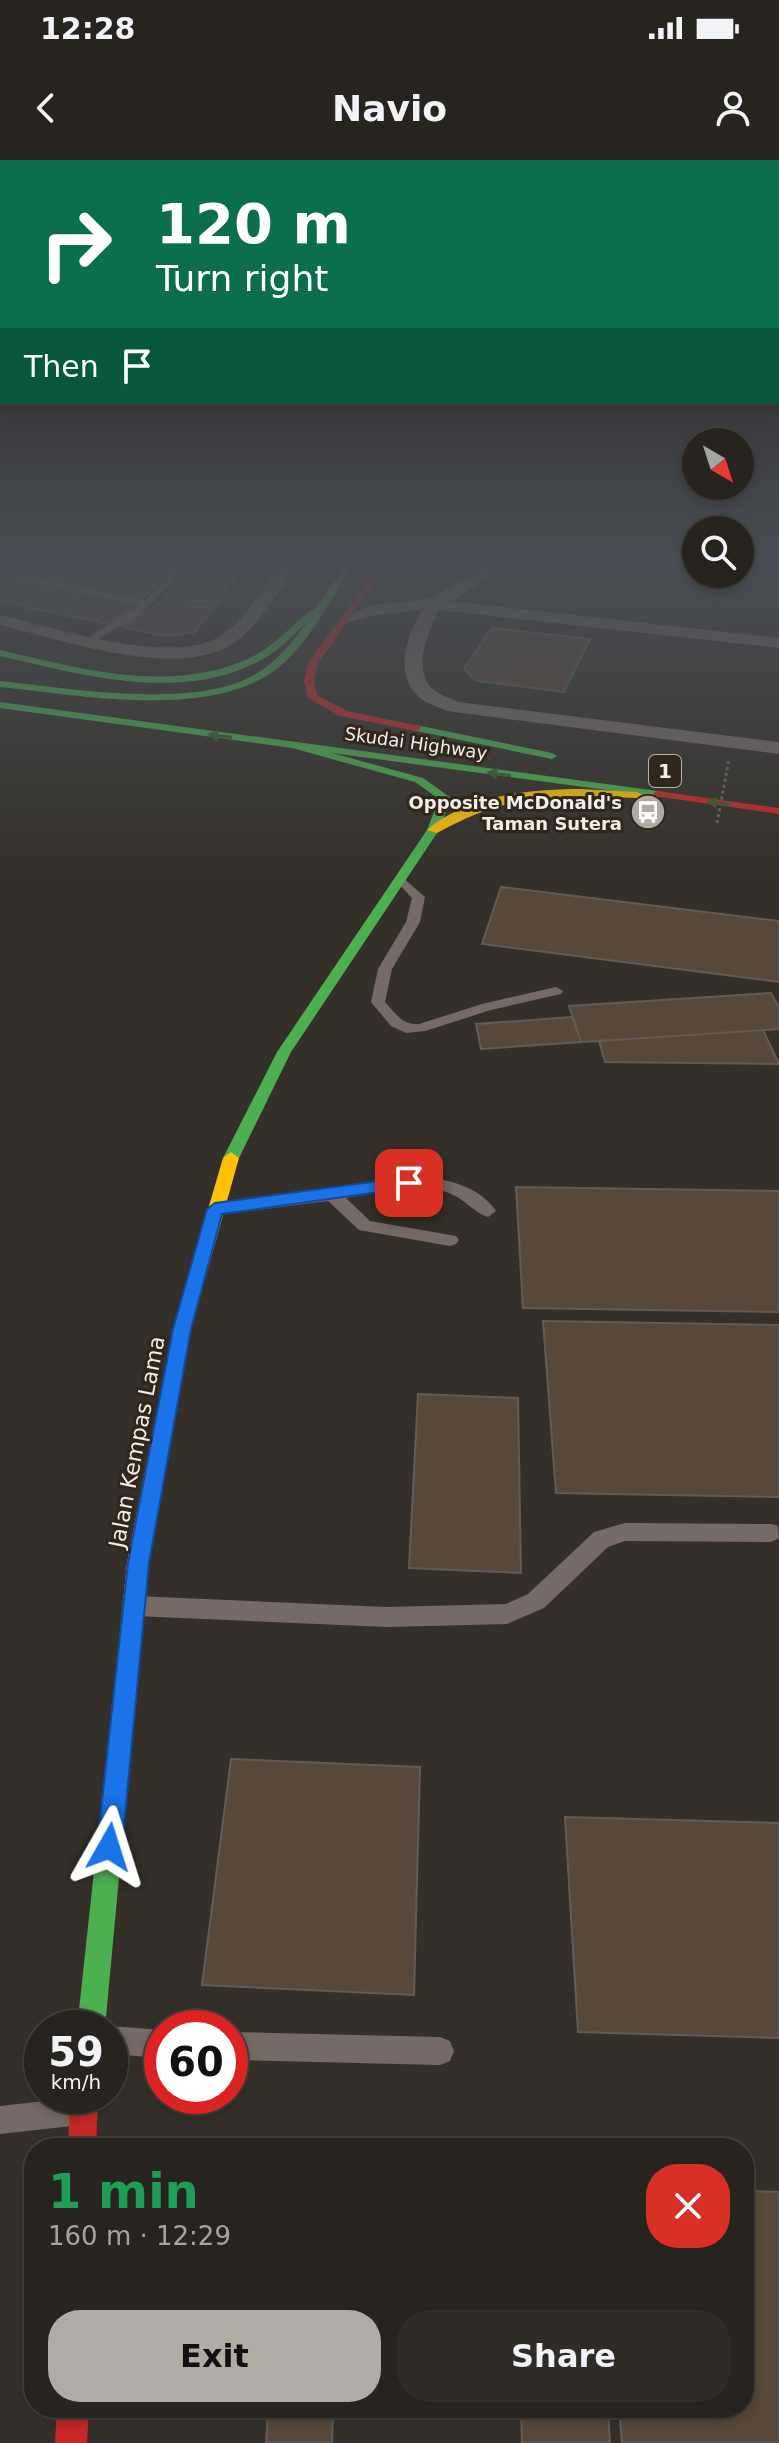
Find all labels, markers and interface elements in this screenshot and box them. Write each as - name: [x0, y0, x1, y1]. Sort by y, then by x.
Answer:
- text: 12:28: [40, 11, 136, 46]
- icon: back: [24, 86, 68, 130]
- icon: person: [711, 86, 755, 130]
- text: Navio: [332, 88, 447, 129]
- text: 120 m: [156, 191, 351, 256]
- icon: right: [24, 192, 128, 296]
- text: Turn right: [156, 258, 328, 299]
- icon: arrive: [115, 344, 159, 388]
- text: Then: [24, 349, 99, 384]
- north arrow: [682, 428, 754, 500]
- map controls: [682, 428, 754, 588]
- button: search: [682, 516, 754, 588]
- street label: Skudai Highway: [343, 723, 489, 763]
- one-way arrow: [207, 729, 232, 742]
- road number: 1: [649, 755, 681, 787]
- one-way arrow: [486, 767, 511, 780]
- place label: Opposite McDonald's Taman Sutera: [408, 792, 622, 834]
- bus stop icon: Opposite McDonald's Taman Sutera: [629, 793, 667, 831]
- one-way arrow: [707, 797, 732, 810]
- pin: [375, 1149, 443, 1217]
- icon: arrive: [387, 1161, 431, 1205]
- street label: Jalan Kempas Lama: [104, 1334, 170, 1552]
- position arrow: [67, 1805, 151, 1889]
- speed limit sign: 60: [144, 2010, 248, 2114]
- text: 59: [48, 2029, 104, 2075]
- text: km/h: [51, 2070, 101, 2094]
- text: 1 min: [48, 2163, 199, 2219]
- button: close: [646, 2164, 730, 2248]
- text: 160 m · 12:29: [48, 2221, 231, 2251]
- button: Exit: [48, 2310, 381, 2402]
- button: Share: [397, 2310, 730, 2402]

